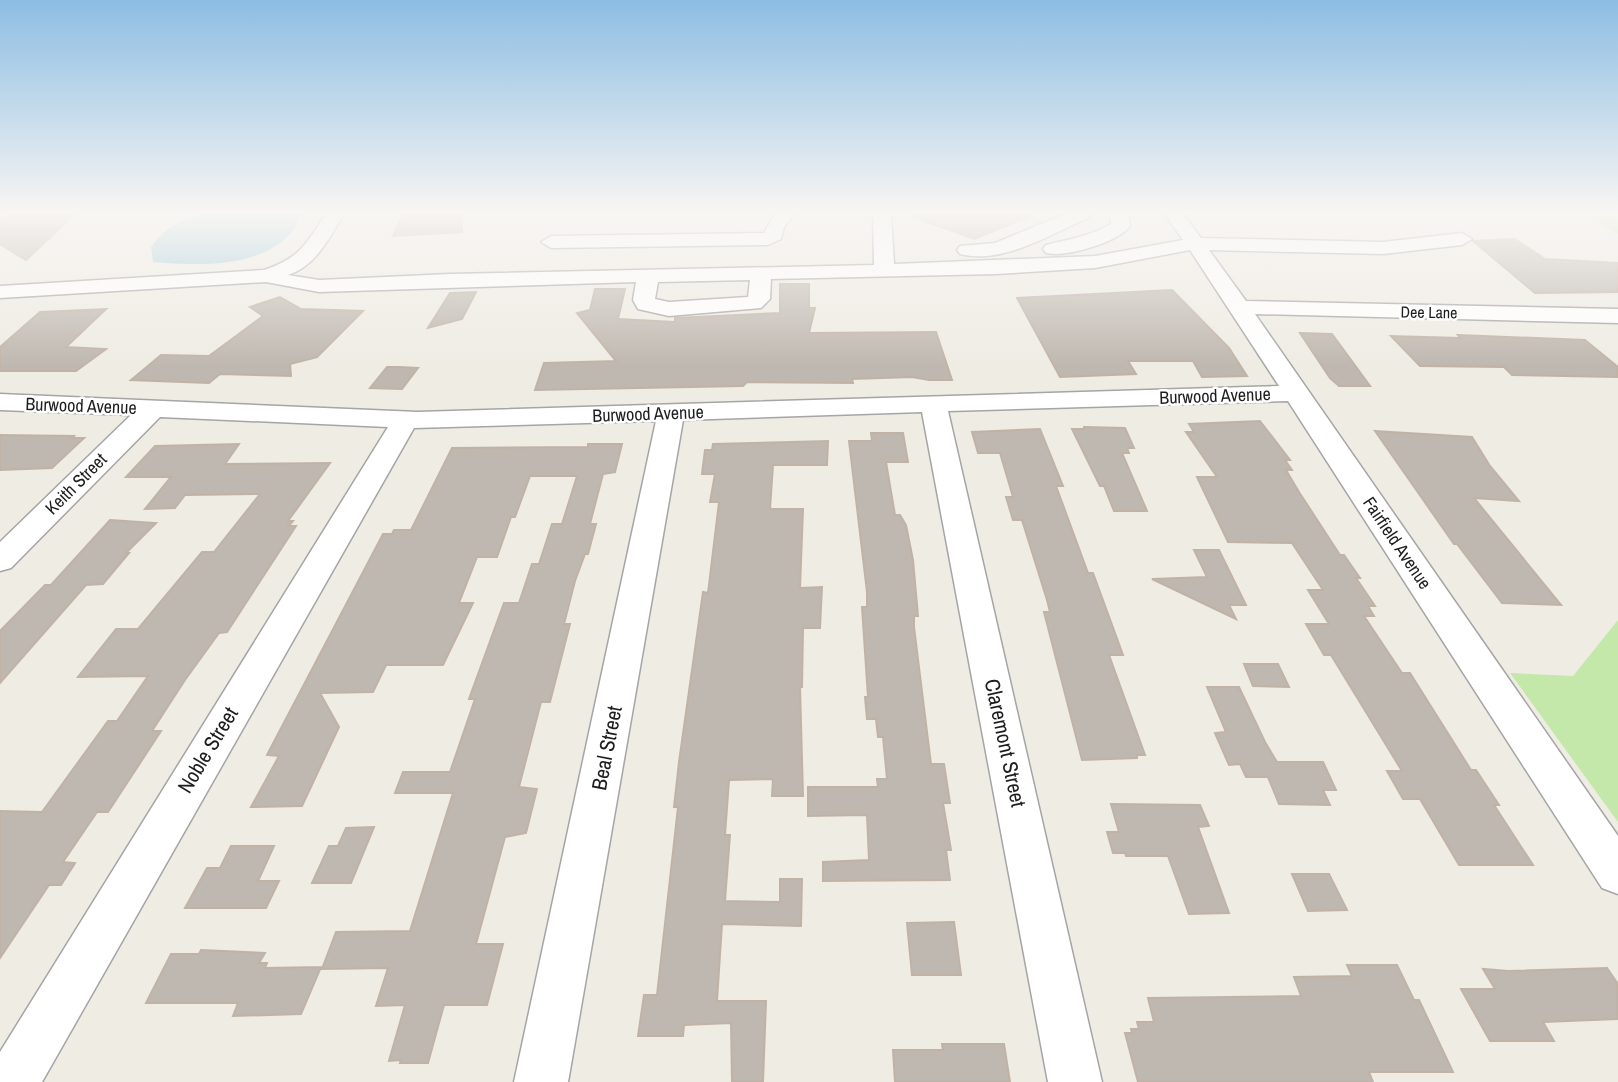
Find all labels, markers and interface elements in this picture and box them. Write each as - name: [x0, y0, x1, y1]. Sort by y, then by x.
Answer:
- street label: Dee Lane: [1400, 301, 1458, 323]
- street label: Burwood Avenue: [1159, 381, 1271, 410]
- street label: Burwood Avenue: [25, 391, 137, 420]
- street label: Burwood Avenue: [592, 399, 704, 428]
- street label: Keith Street: [39, 447, 112, 520]
- street label: Fairfield Avenue: [1357, 492, 1438, 594]
- street label: Claremont Street: [978, 676, 1033, 810]
- street label: Noble Street: [170, 701, 245, 798]
- street label: Beal Street: [584, 703, 629, 792]

